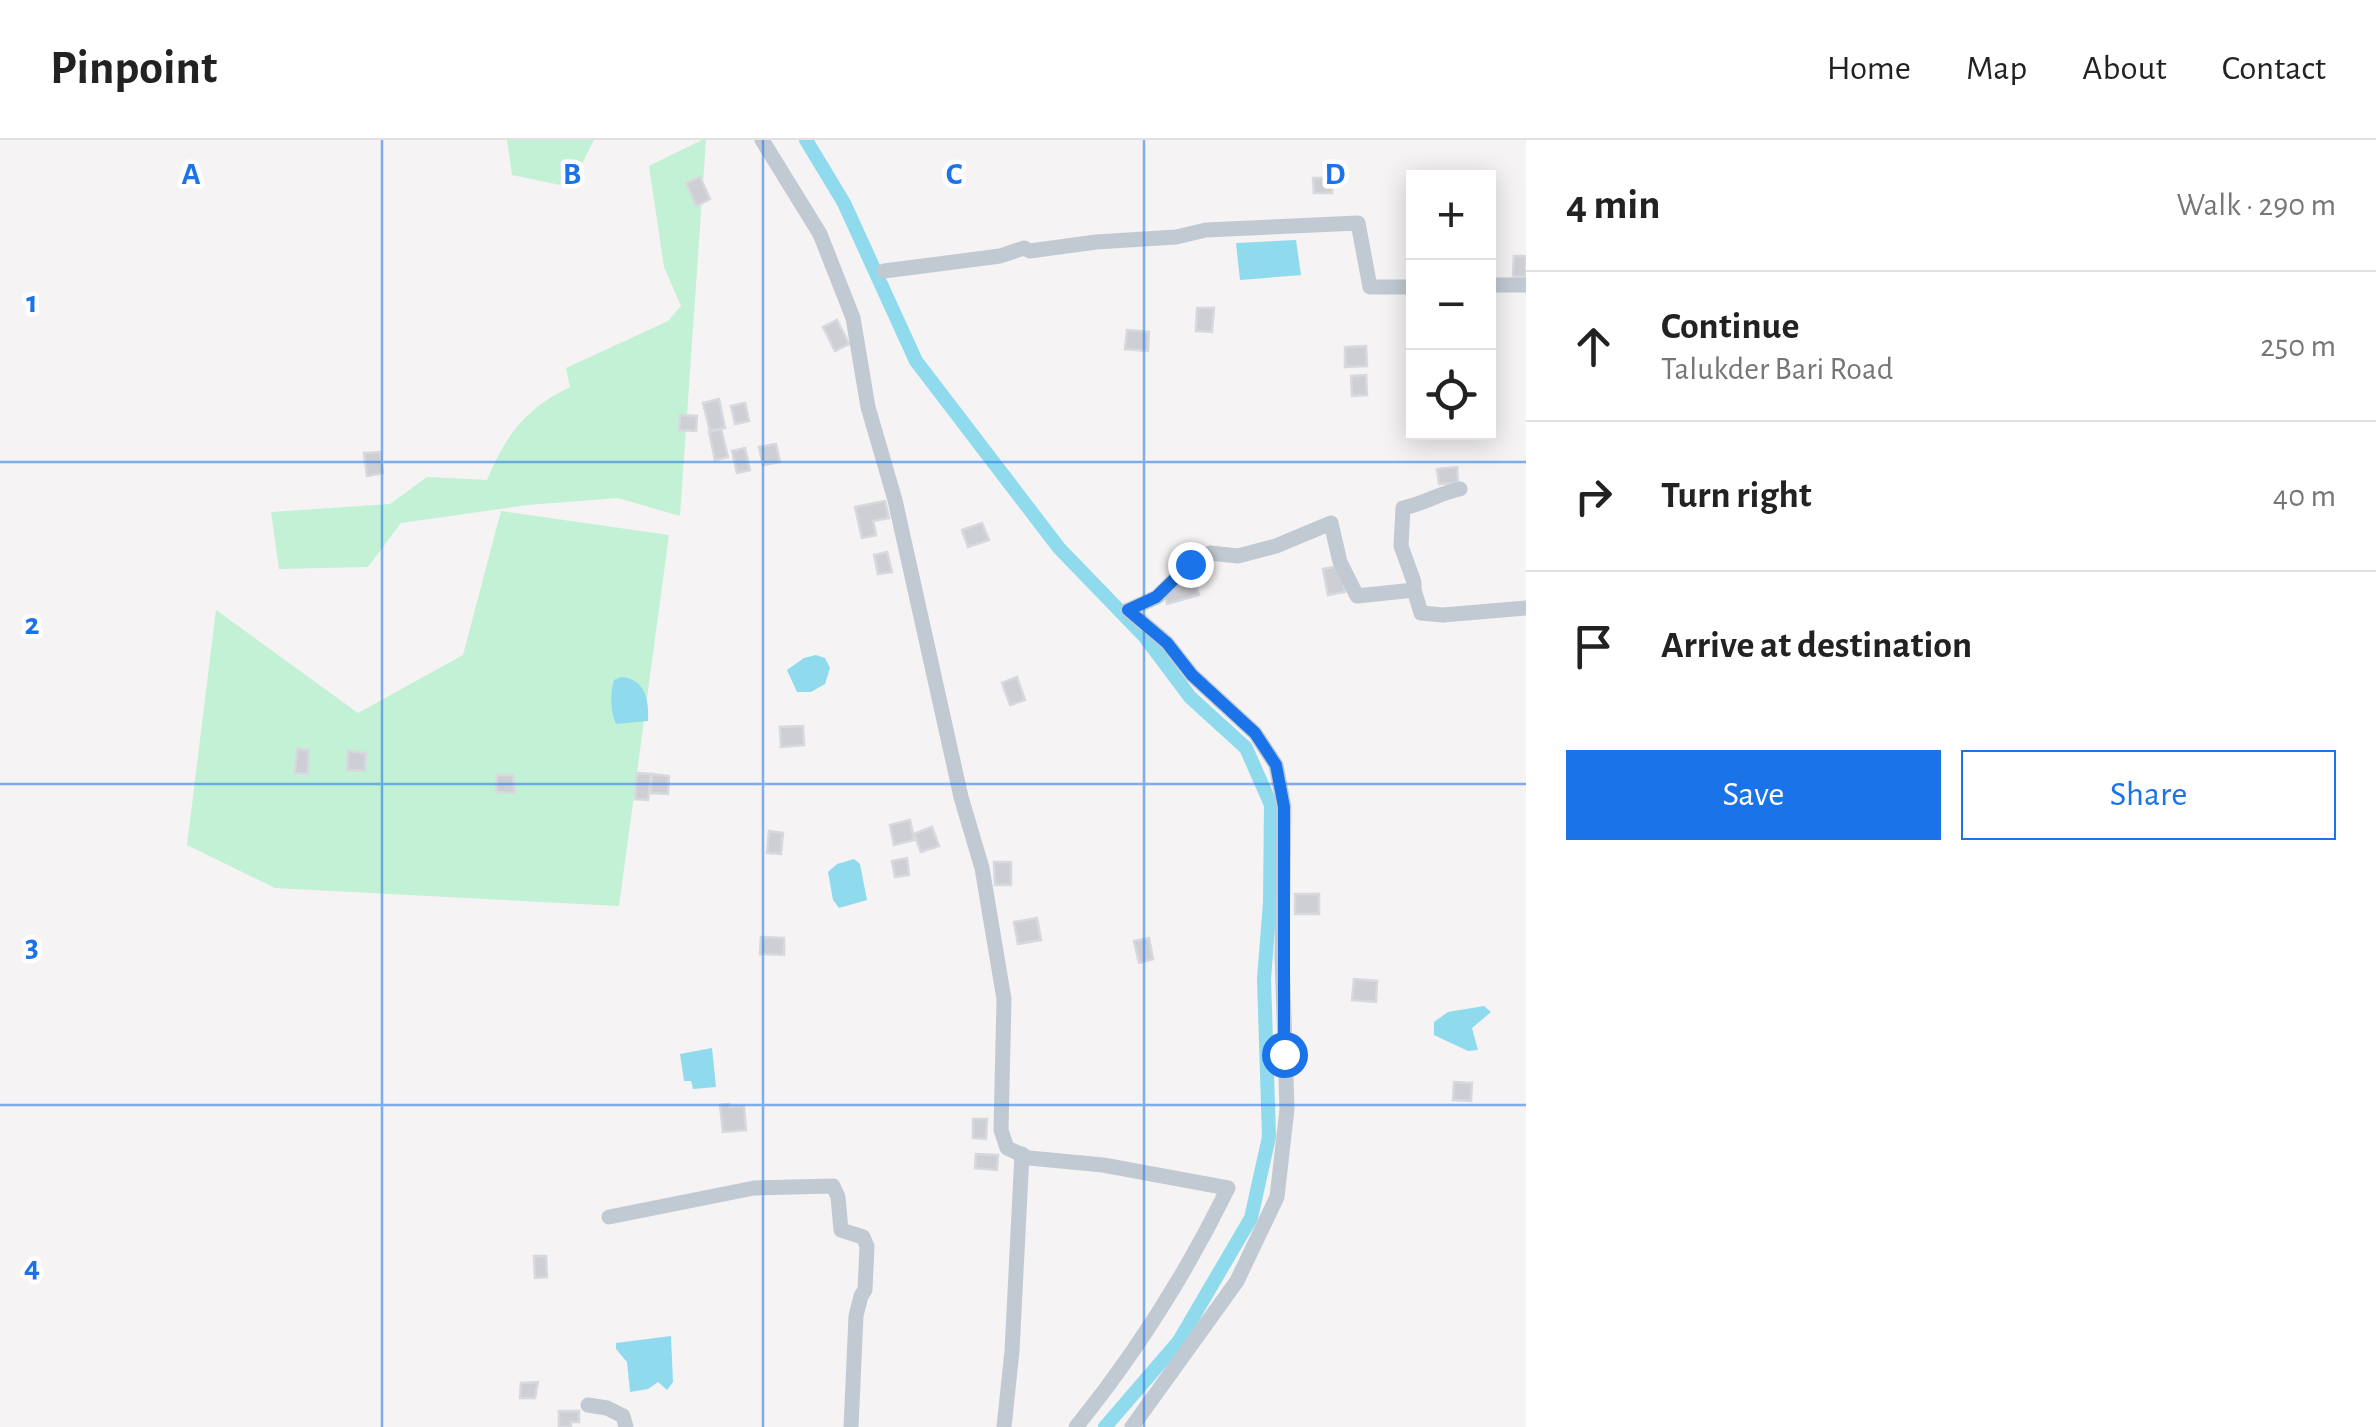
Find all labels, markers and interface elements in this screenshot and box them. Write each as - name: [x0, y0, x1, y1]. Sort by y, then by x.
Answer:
- text: Pinpoint: [50, 45, 217, 93]
- text: Home: [1827, 51, 1911, 86]
- text: Map: [1966, 51, 2027, 86]
- text: About: [2082, 51, 2167, 86]
- text: Contact: [2222, 51, 2326, 86]
- text: A: [181, 158, 201, 190]
- text: B: [563, 158, 581, 190]
- text: C: [946, 158, 963, 190]
- text: D: [1325, 158, 1346, 190]
- map controls: [1406, 170, 1496, 440]
- button: +: [1406, 170, 1496, 260]
- text: 4 min: [1566, 184, 1661, 226]
- text: Walk · 290 m: [2177, 189, 2336, 221]
- button: −: [1406, 260, 1496, 350]
- text: 1: [26, 286, 38, 318]
- text: Continue: [1661, 308, 1799, 346]
- icon: ahead: [1566, 319, 1621, 374]
- text: 250 m: [2260, 330, 2336, 362]
- button: locate: [1406, 350, 1496, 440]
- text: Talukder Bari Road: [1661, 353, 1893, 385]
- icon: right: [1566, 469, 1621, 524]
- text: Turn right: [1661, 477, 1811, 515]
- text: 40 m: [2273, 480, 2336, 512]
- route end: [1168, 542, 1214, 588]
- text: 2: [24, 608, 40, 640]
- icon: arrive: [1566, 619, 1621, 674]
- text: Arrive at destination: [1661, 627, 1972, 665]
- button: Save: [1566, 750, 1941, 840]
- button: Share: [1961, 750, 2336, 840]
- text: 3: [25, 930, 39, 962]
- route start: [1262, 1032, 1308, 1078]
- text: 4: [24, 1251, 40, 1283]

